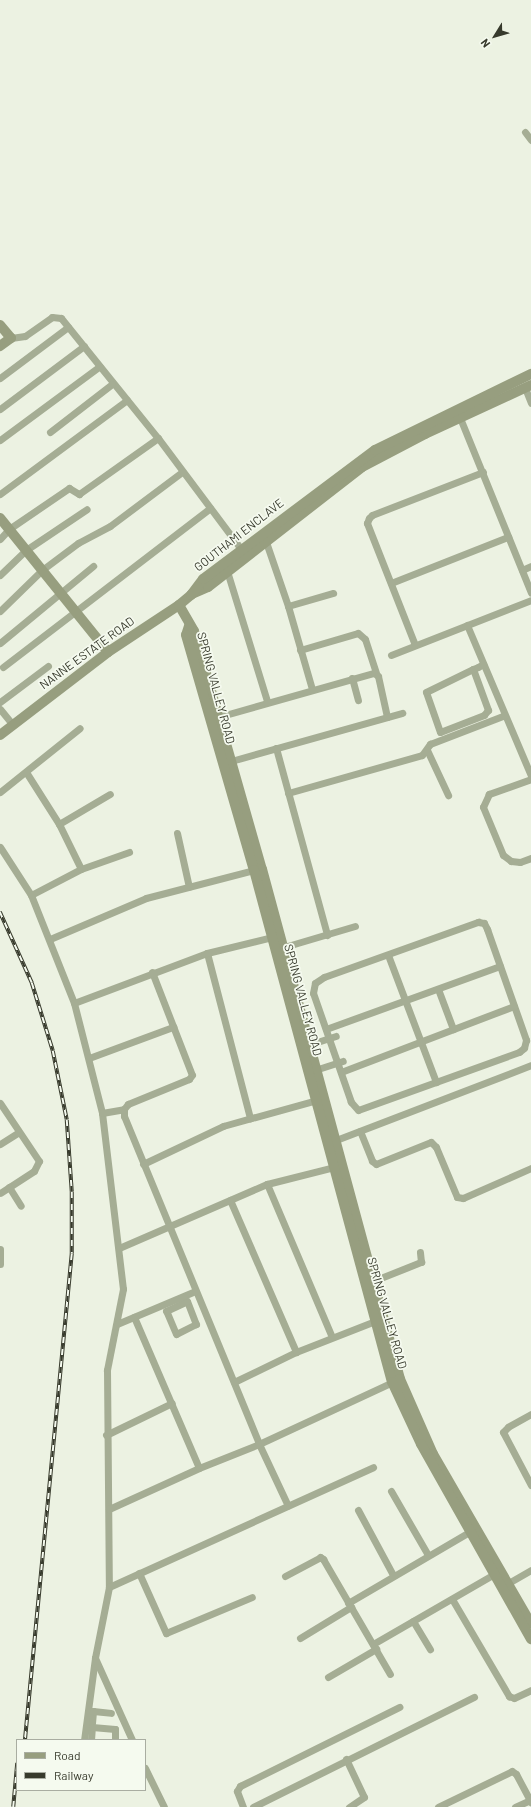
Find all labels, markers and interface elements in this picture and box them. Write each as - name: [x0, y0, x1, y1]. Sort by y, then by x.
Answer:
- north arrow: [475, 16, 515, 56]
- text: N: [478, 37, 492, 50]
- street label: GOUTHAMI ENCLAVE: [191, 496, 287, 574]
- street label: NANNE ESTATE ROAD: [37, 614, 137, 692]
- street label: SPRING VALLEY ROAD: [194, 630, 238, 746]
- street label: SPRING VALLEY ROAD: [281, 942, 325, 1058]
- street label: SPRING VALLEY ROAD: [364, 1256, 410, 1370]
- legend: [16, 1739, 146, 1791]
- text: Road: [54, 1748, 81, 1762]
- text: Railway: [54, 1768, 93, 1782]

